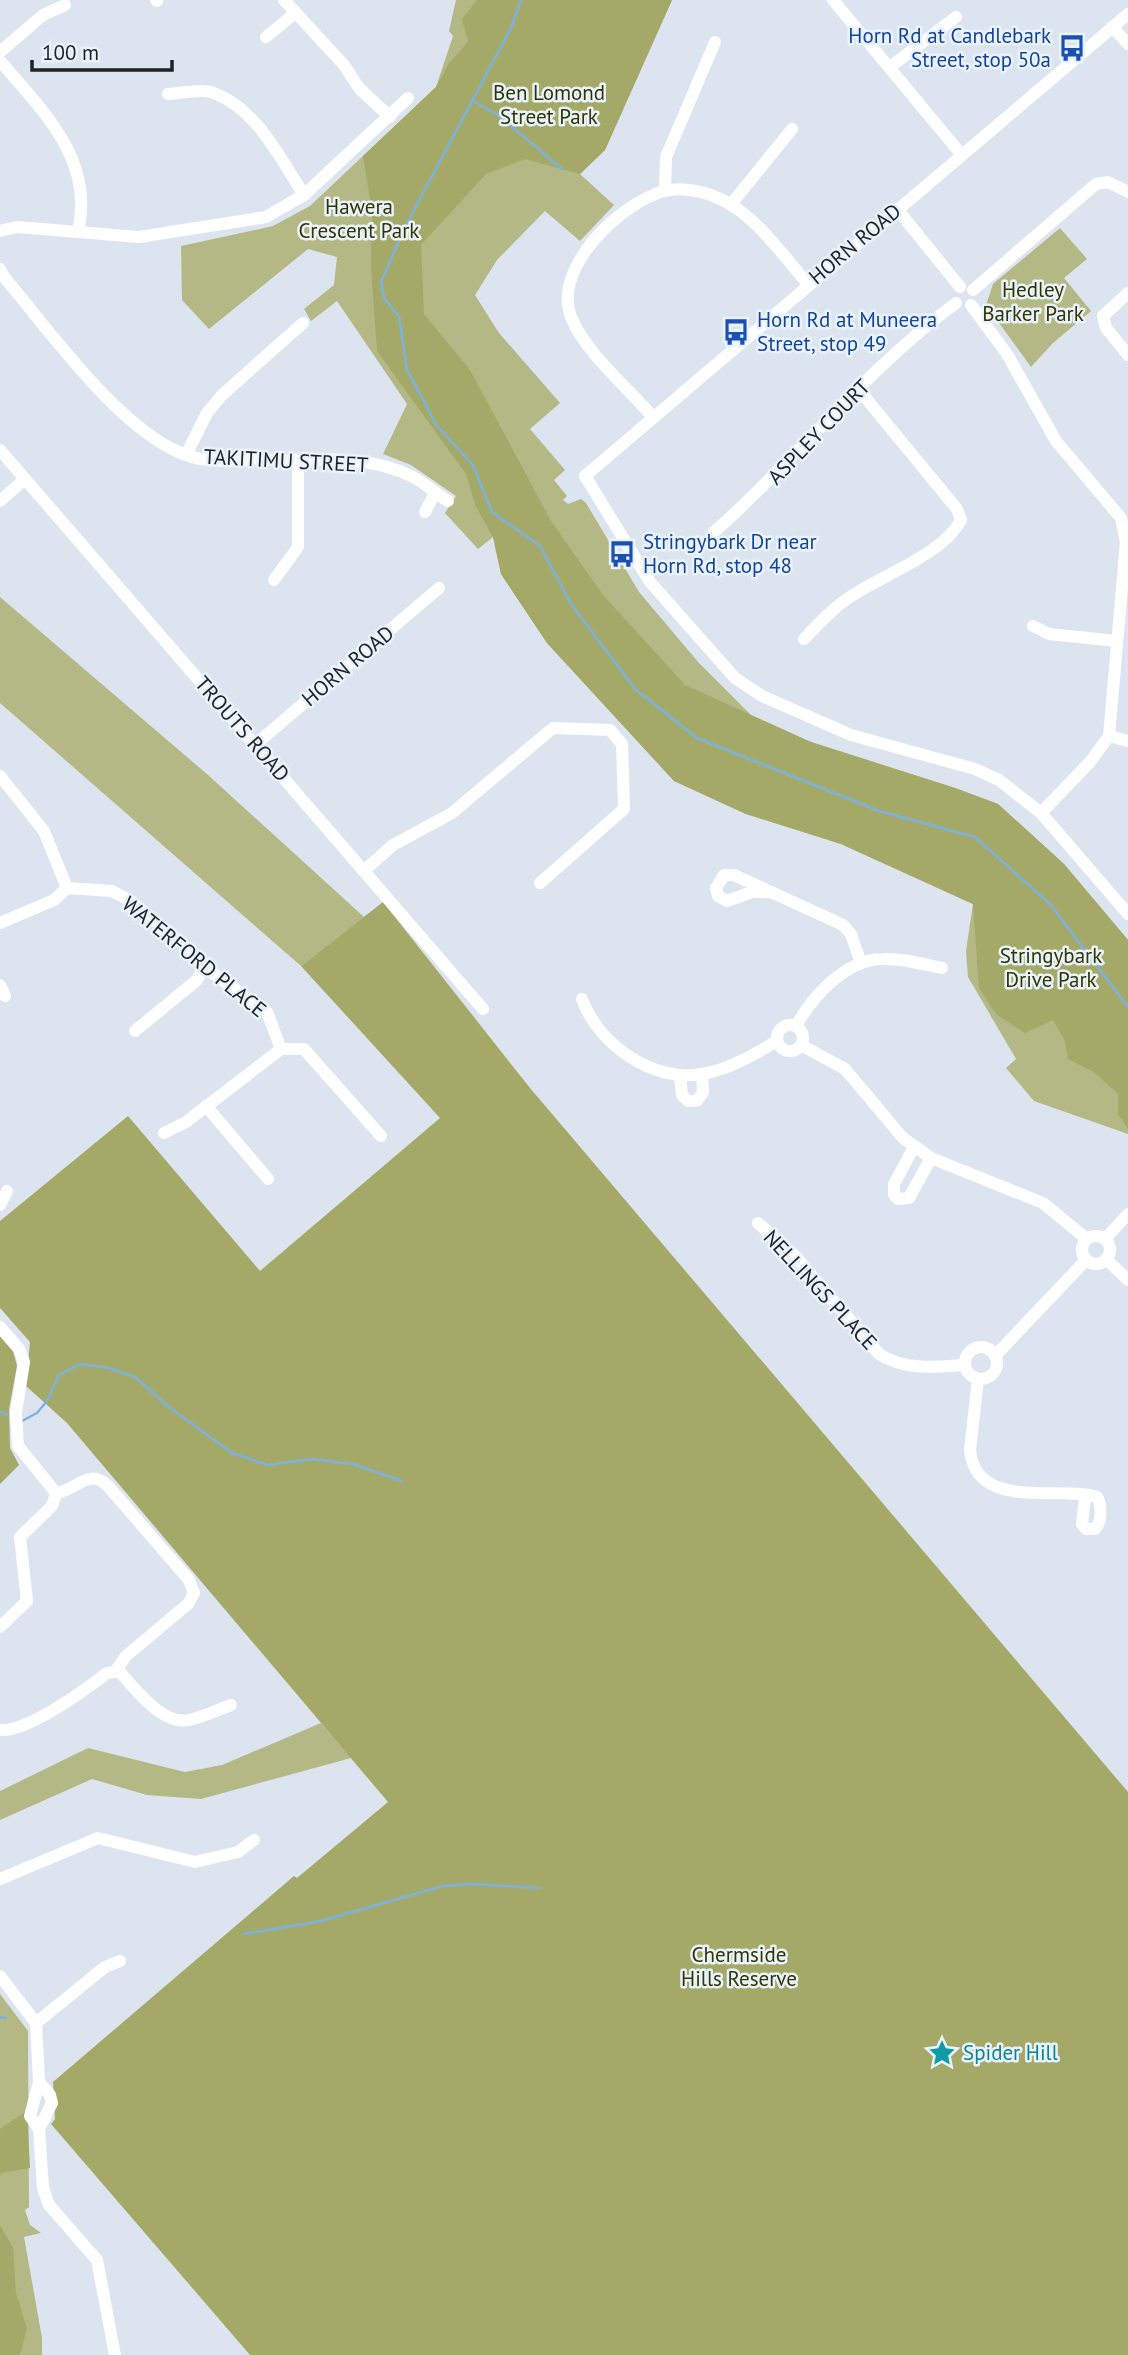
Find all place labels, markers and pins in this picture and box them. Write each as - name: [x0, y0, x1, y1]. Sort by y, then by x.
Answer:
- place label: Horn Rd at Candlebark Street, stop 50a: [848, 22, 1051, 73]
- bus stop icon: Horn Rd at Candlebark Street, stop 50a: [1057, 33, 1087, 63]
- place label: Horn Rd at Muneera Street, stop 49: [757, 306, 937, 357]
- bus stop icon: Horn Rd at Muneera Street, stop 49: [721, 317, 751, 347]
- place label: Stringybark Dr near Horn Rd, stop 48: [643, 528, 817, 579]
- bus stop icon: Stringybark Dr near Horn Rd, stop 48: [607, 539, 637, 569]
- place icon: Spider Hill: [927, 2038, 957, 2068]
- place label: Spider Hill: [963, 2039, 1058, 2066]

